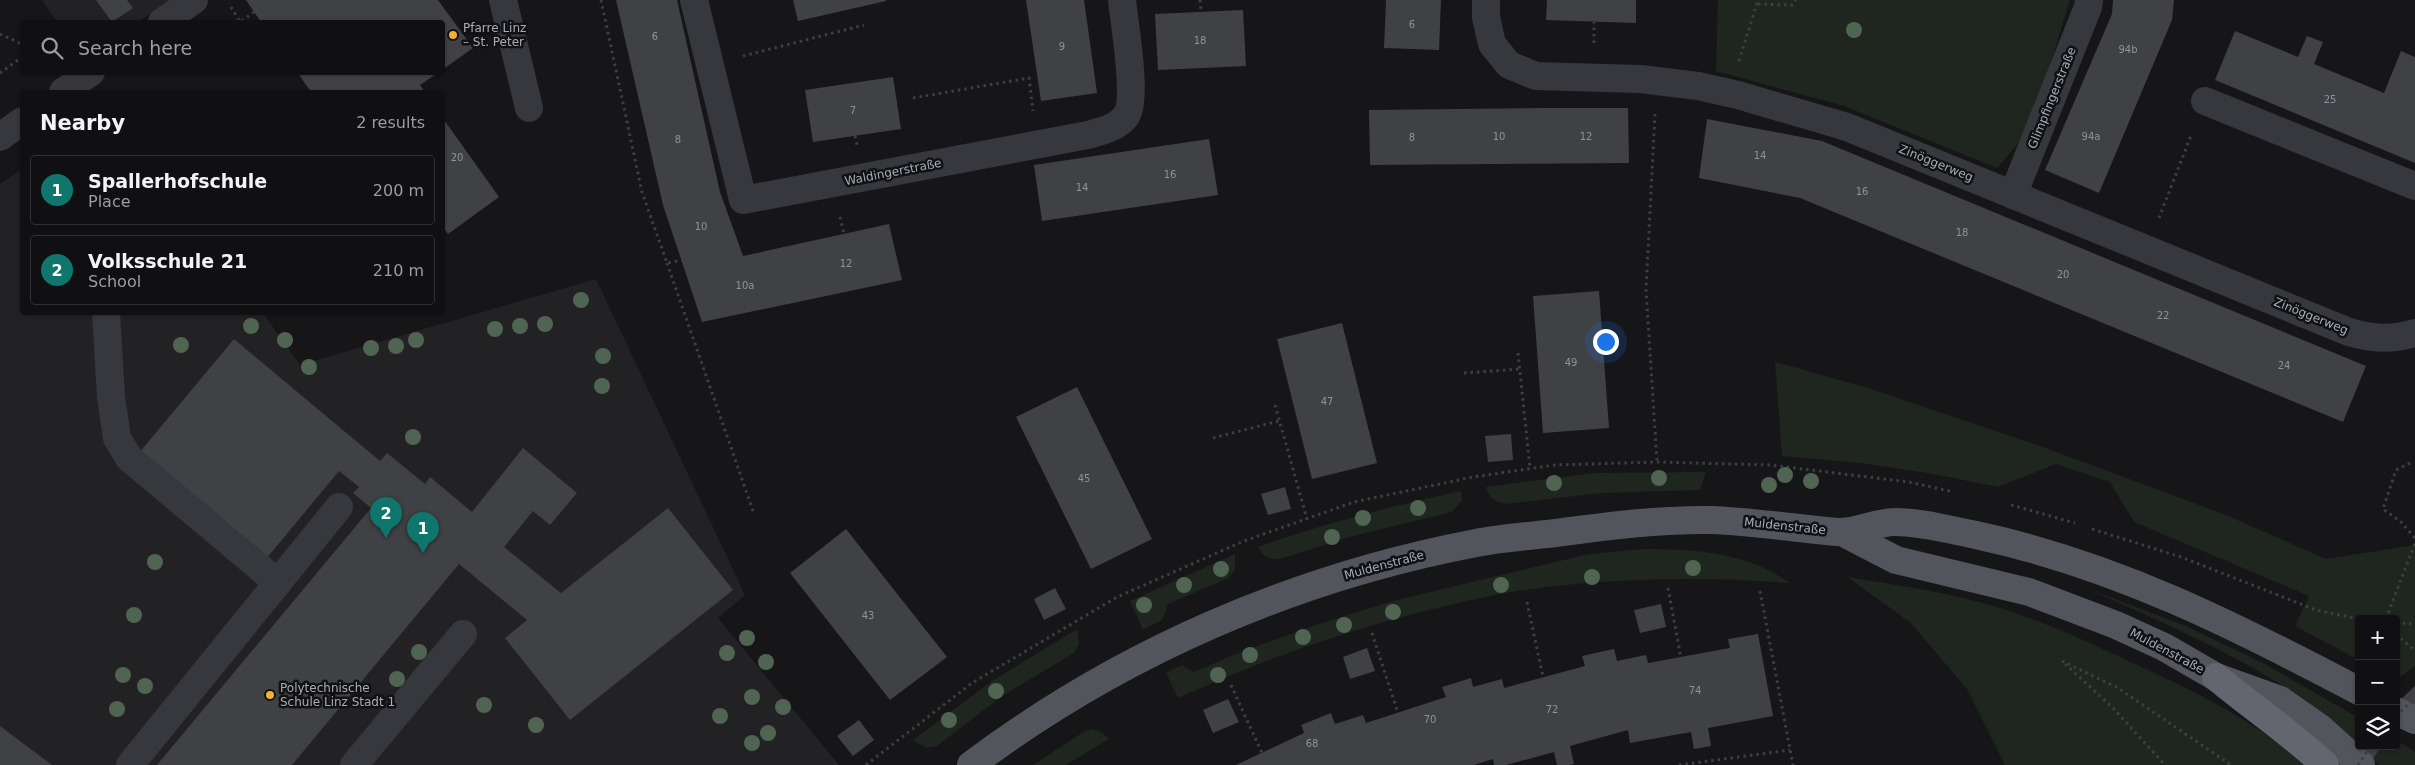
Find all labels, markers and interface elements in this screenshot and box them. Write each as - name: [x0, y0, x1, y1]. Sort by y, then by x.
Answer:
- house number: 6: [1409, 19, 1415, 30]
- search box: [20, 20, 445, 75]
- place label: Pfarre Linz – St. Peter: [463, 21, 526, 49]
- marker: Pfarre Linz – St. Peter: [447, 29, 459, 41]
- house number: 6: [652, 31, 658, 42]
- icon: search: [38, 34, 66, 62]
- house number: 18: [1194, 35, 1206, 46]
- text: Search here: [78, 37, 192, 59]
- house number: 9: [1059, 41, 1065, 52]
- house number: 94b: [2118, 44, 2138, 55]
- street label: Glimpfingerstraße: [2025, 45, 2079, 151]
- house number: 25: [2324, 94, 2336, 105]
- house number: 7: [850, 105, 856, 116]
- text: Nearby: [40, 111, 125, 135]
- text: 2 results: [356, 113, 425, 132]
- house number: 10: [1493, 131, 1505, 142]
- house number: 12: [1580, 131, 1592, 142]
- house number: 94a: [2082, 131, 2100, 142]
- house number: 8: [1409, 132, 1415, 143]
- house number: 8: [675, 134, 681, 145]
- street label: Zinöggerweg: [1897, 142, 1975, 184]
- house number: 14: [1754, 150, 1766, 161]
- house number: 20: [451, 152, 463, 163]
- street label: Waldingerstraße: [843, 156, 943, 188]
- house number: 16: [1164, 169, 1176, 180]
- text: Spallerhofschule: [88, 170, 267, 192]
- text: 1: [51, 181, 63, 200]
- text: 200 m: [373, 181, 424, 200]
- house number: 14: [1076, 182, 1088, 193]
- house number: 16: [1856, 186, 1868, 197]
- text: Place: [88, 192, 131, 211]
- house number: 10: [695, 221, 707, 232]
- house number: 18: [1956, 227, 1968, 238]
- text: Volksschule 21: [88, 250, 247, 272]
- house number: 12: [840, 258, 852, 269]
- text: 2: [51, 261, 63, 280]
- text: 210 m: [373, 261, 424, 280]
- house number: 20: [2057, 269, 2069, 280]
- text: School: [88, 272, 141, 291]
- house number: 10a: [736, 280, 754, 291]
- street label: Zinöggerweg: [2272, 295, 2350, 337]
- house number: 22: [2157, 310, 2169, 321]
- your location: [1593, 329, 1619, 355]
- house number: 49: [1565, 357, 1577, 368]
- house number: 24: [2278, 360, 2290, 371]
- house number: 47: [1321, 396, 1333, 407]
- house number: 45: [1078, 473, 1090, 484]
- pin: 2: [370, 497, 402, 538]
- pin: 1: [407, 512, 439, 553]
- street label: Muldenstraße: [1743, 515, 1827, 537]
- street label: Muldenstraße: [1343, 548, 1425, 582]
- house number: 43: [862, 610, 874, 621]
- map controls: [2355, 615, 2400, 750]
- button: +: [2355, 615, 2400, 660]
- street label: Muldenstraße: [2127, 626, 2207, 676]
- button: −: [2355, 660, 2400, 705]
- place label: Polytechnische Schule Linz Stadt 1: [280, 681, 395, 709]
- house number: 74: [1689, 685, 1701, 696]
- marker: Polytechnische Schule Linz Stadt 1: [264, 689, 276, 701]
- house number: 72: [1546, 704, 1558, 715]
- button: layers: [2355, 705, 2400, 750]
- house number: 70: [1424, 714, 1436, 725]
- house number: 68: [1306, 738, 1318, 749]

